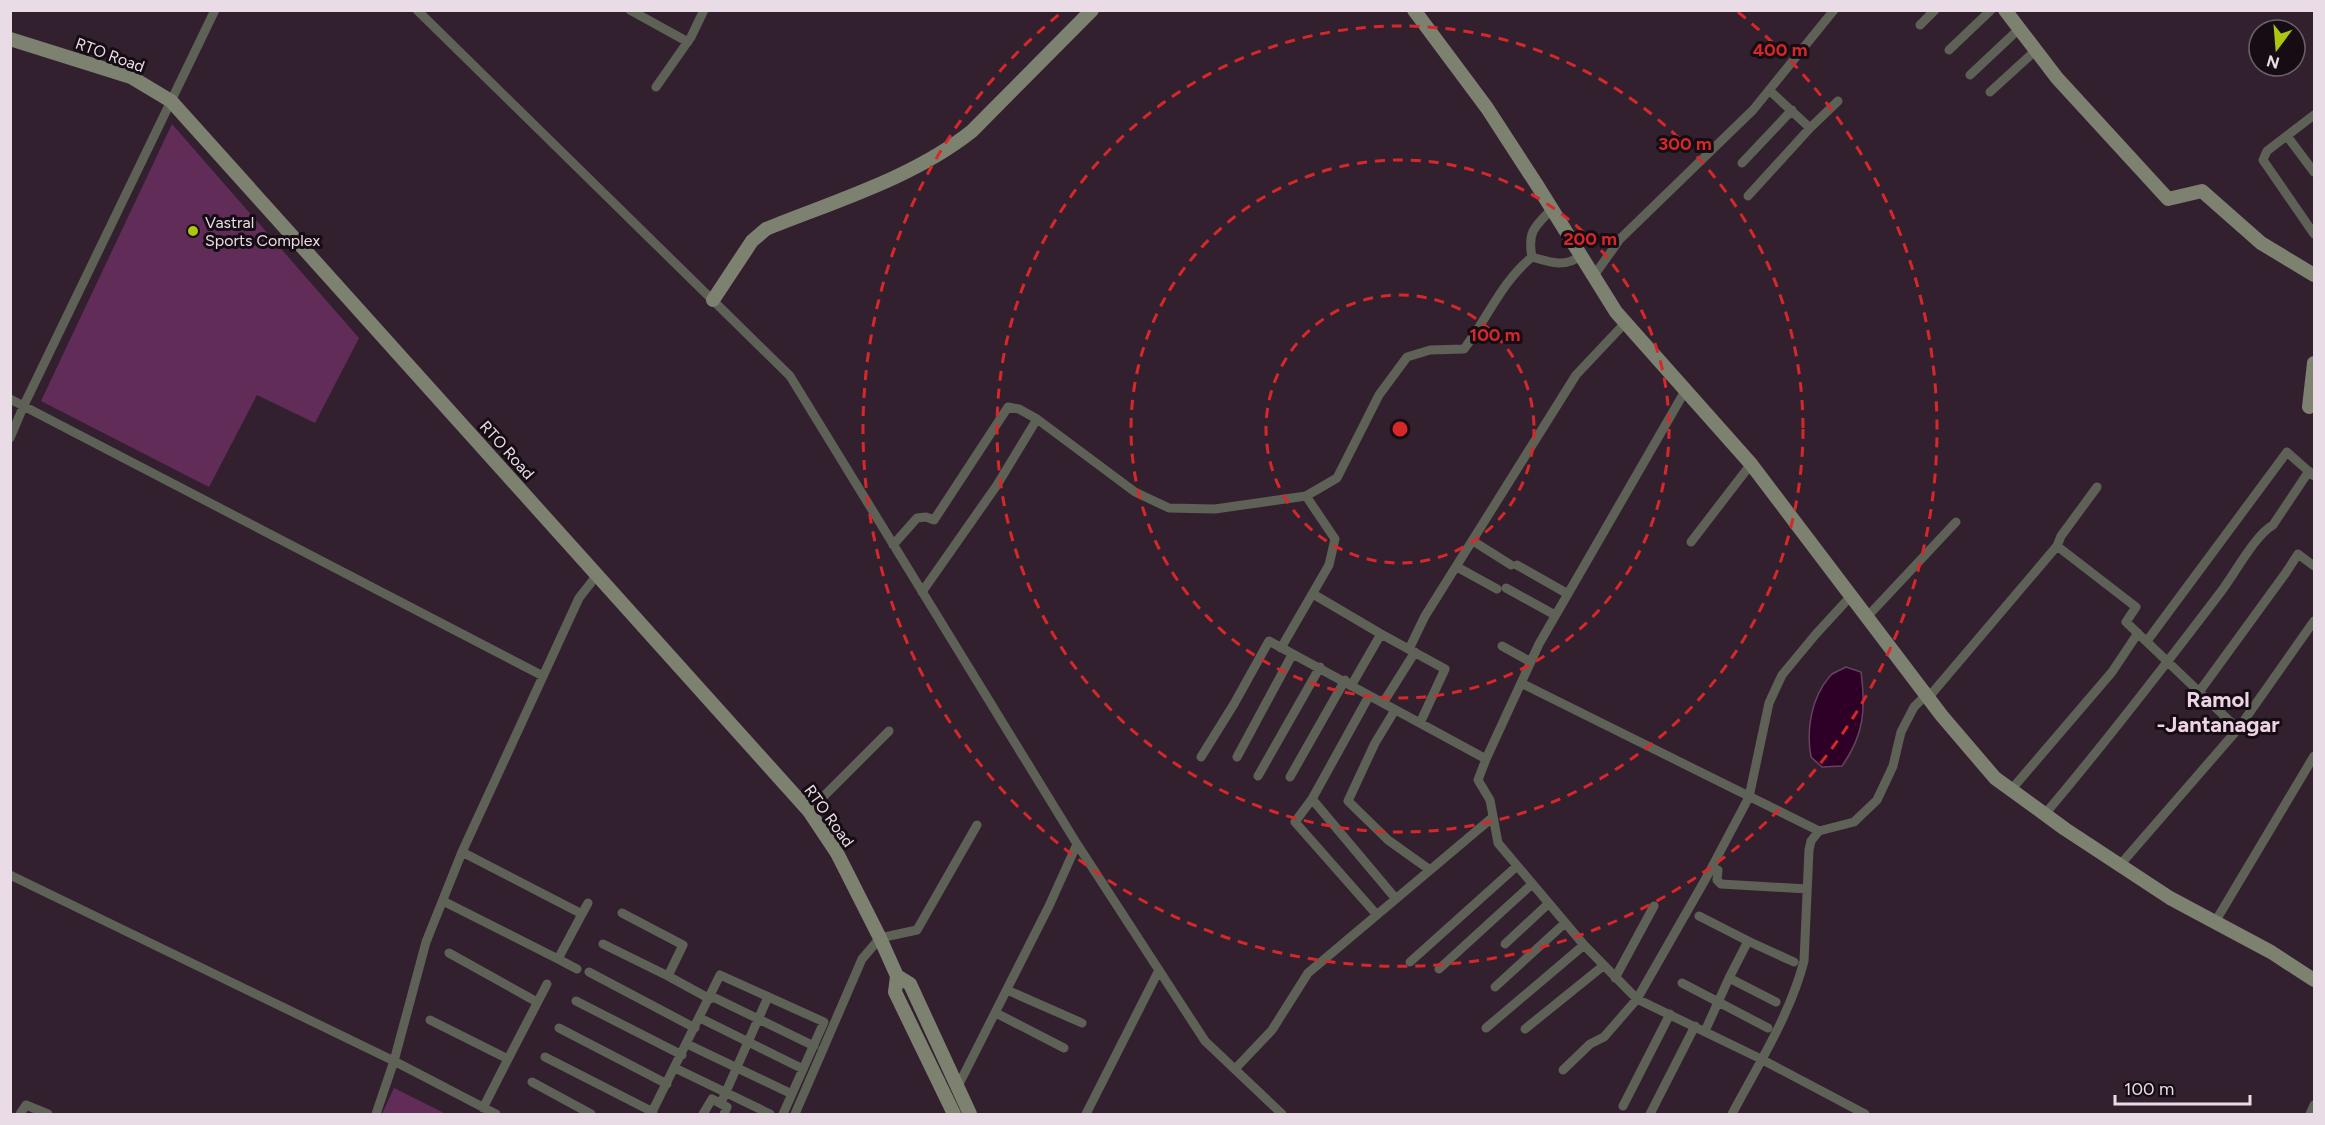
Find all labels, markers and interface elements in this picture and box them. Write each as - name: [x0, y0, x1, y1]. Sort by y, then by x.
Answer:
- north arrow: [2247, 18, 2307, 78]
- street label: RTO Road: [73, 34, 147, 76]
- text: 400 m: [1753, 39, 1807, 61]
- text: N: [2264, 51, 2282, 73]
- text: 300 m: [1658, 133, 1712, 155]
- place label: Vastral Sports Complex: [205, 213, 320, 250]
- marker: Vastral Sports Complex: [186, 224, 200, 238]
- text: 200 m: [1563, 228, 1617, 250]
- text: 100 m: [1470, 324, 1520, 346]
- street label: RTO Road: [476, 417, 538, 483]
- centre of rings: [1390, 419, 1410, 439]
- district label: Ramol -Jantanagar: [2156, 686, 2280, 738]
- street label: RTO Road: [800, 781, 858, 851]
- scale bar: [2115, 1068, 2250, 1106]
- text: 100 m: [2124, 1078, 2174, 1100]

